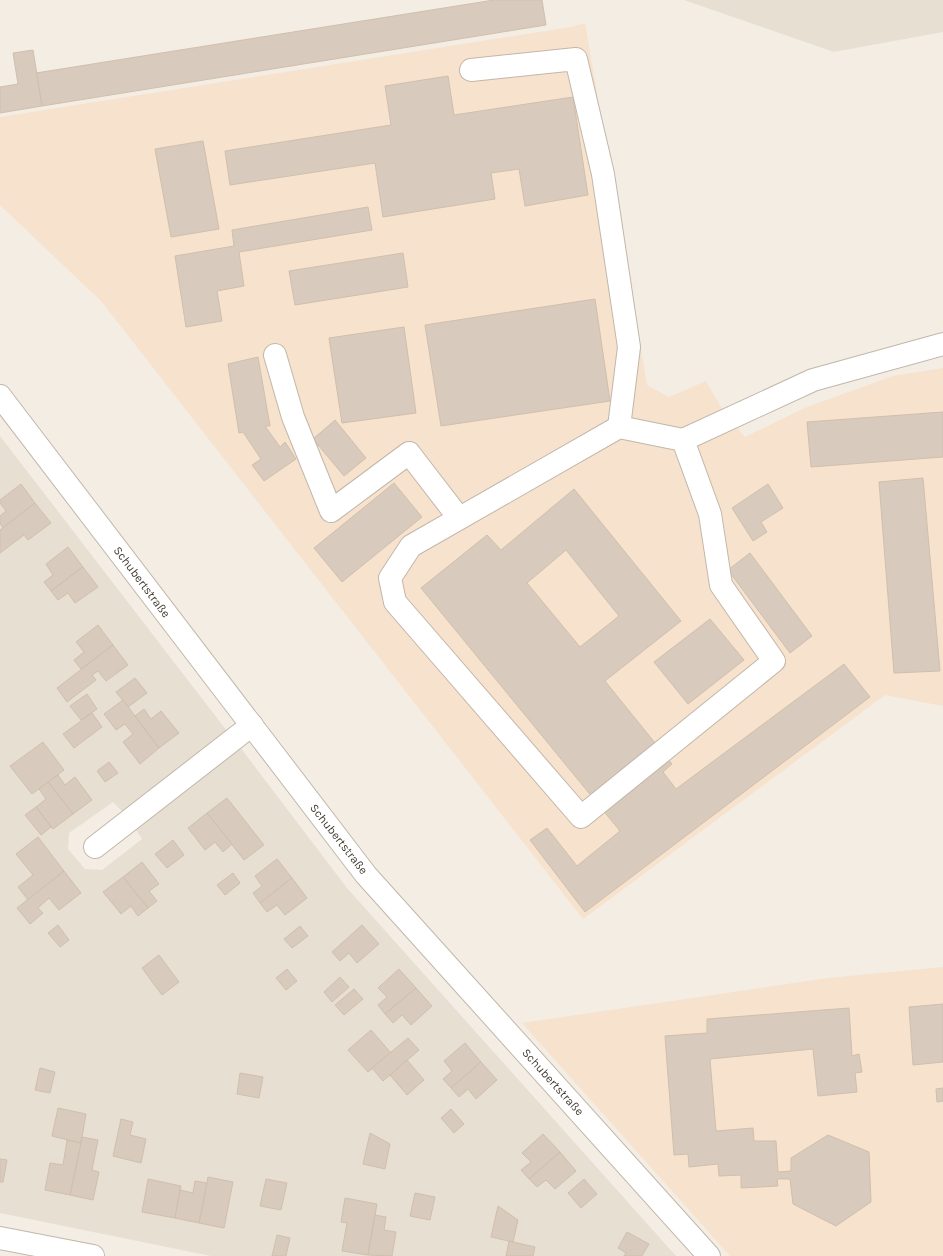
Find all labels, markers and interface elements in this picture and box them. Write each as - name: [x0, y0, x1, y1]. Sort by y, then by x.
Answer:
- street label: Schubertstraße: [111, 544, 173, 620]
- street label: Schubertstraße: [307, 801, 371, 877]
- street label: Schubertstraße: [519, 1046, 587, 1118]

